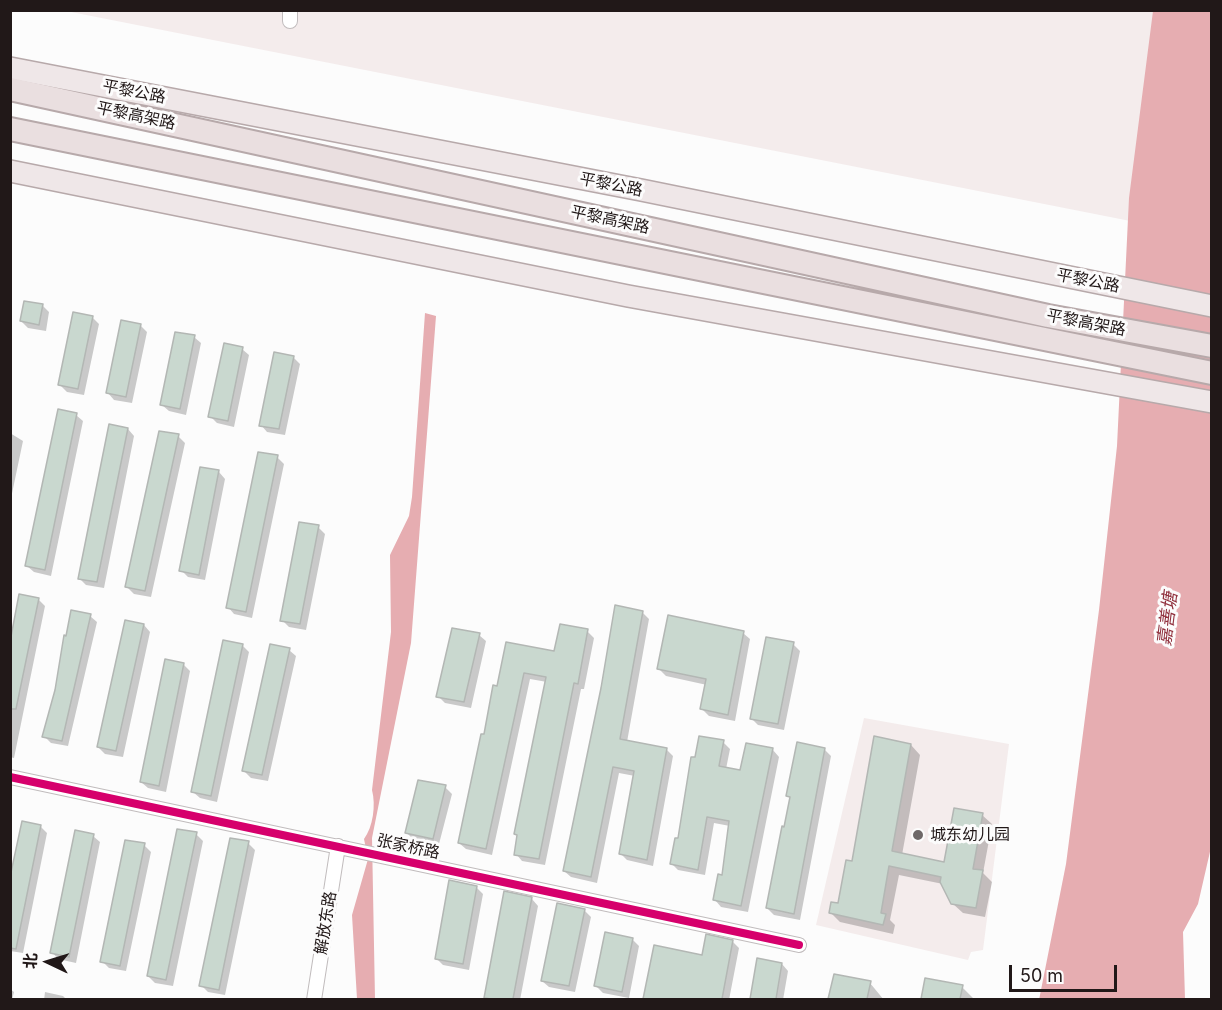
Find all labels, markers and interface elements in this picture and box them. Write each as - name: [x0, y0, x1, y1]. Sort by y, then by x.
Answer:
- street label: 平黎公路: [101, 76, 167, 108]
- street label: 平黎高架路: [95, 98, 177, 134]
- street label: 平黎公路: [578, 169, 644, 201]
- street label: 平黎高架路: [569, 202, 651, 238]
- street label: 平黎公路: [1055, 265, 1121, 297]
- street label: 平黎高架路: [1045, 306, 1127, 340]
- water label: 嘉善塘: [1154, 591, 1182, 647]
- place label: 城东幼儿园: [930, 825, 1010, 845]
- marker: 城东幼儿园: [911, 828, 925, 842]
- street label: 张家桥路: [375, 831, 441, 863]
- street label: 解放东路: [312, 890, 340, 956]
- north arrow: [18, 932, 78, 992]
- text: 北: [20, 952, 41, 969]
- scale bar: [1012, 953, 1120, 991]
- text: 50 m: [1020, 965, 1063, 986]

